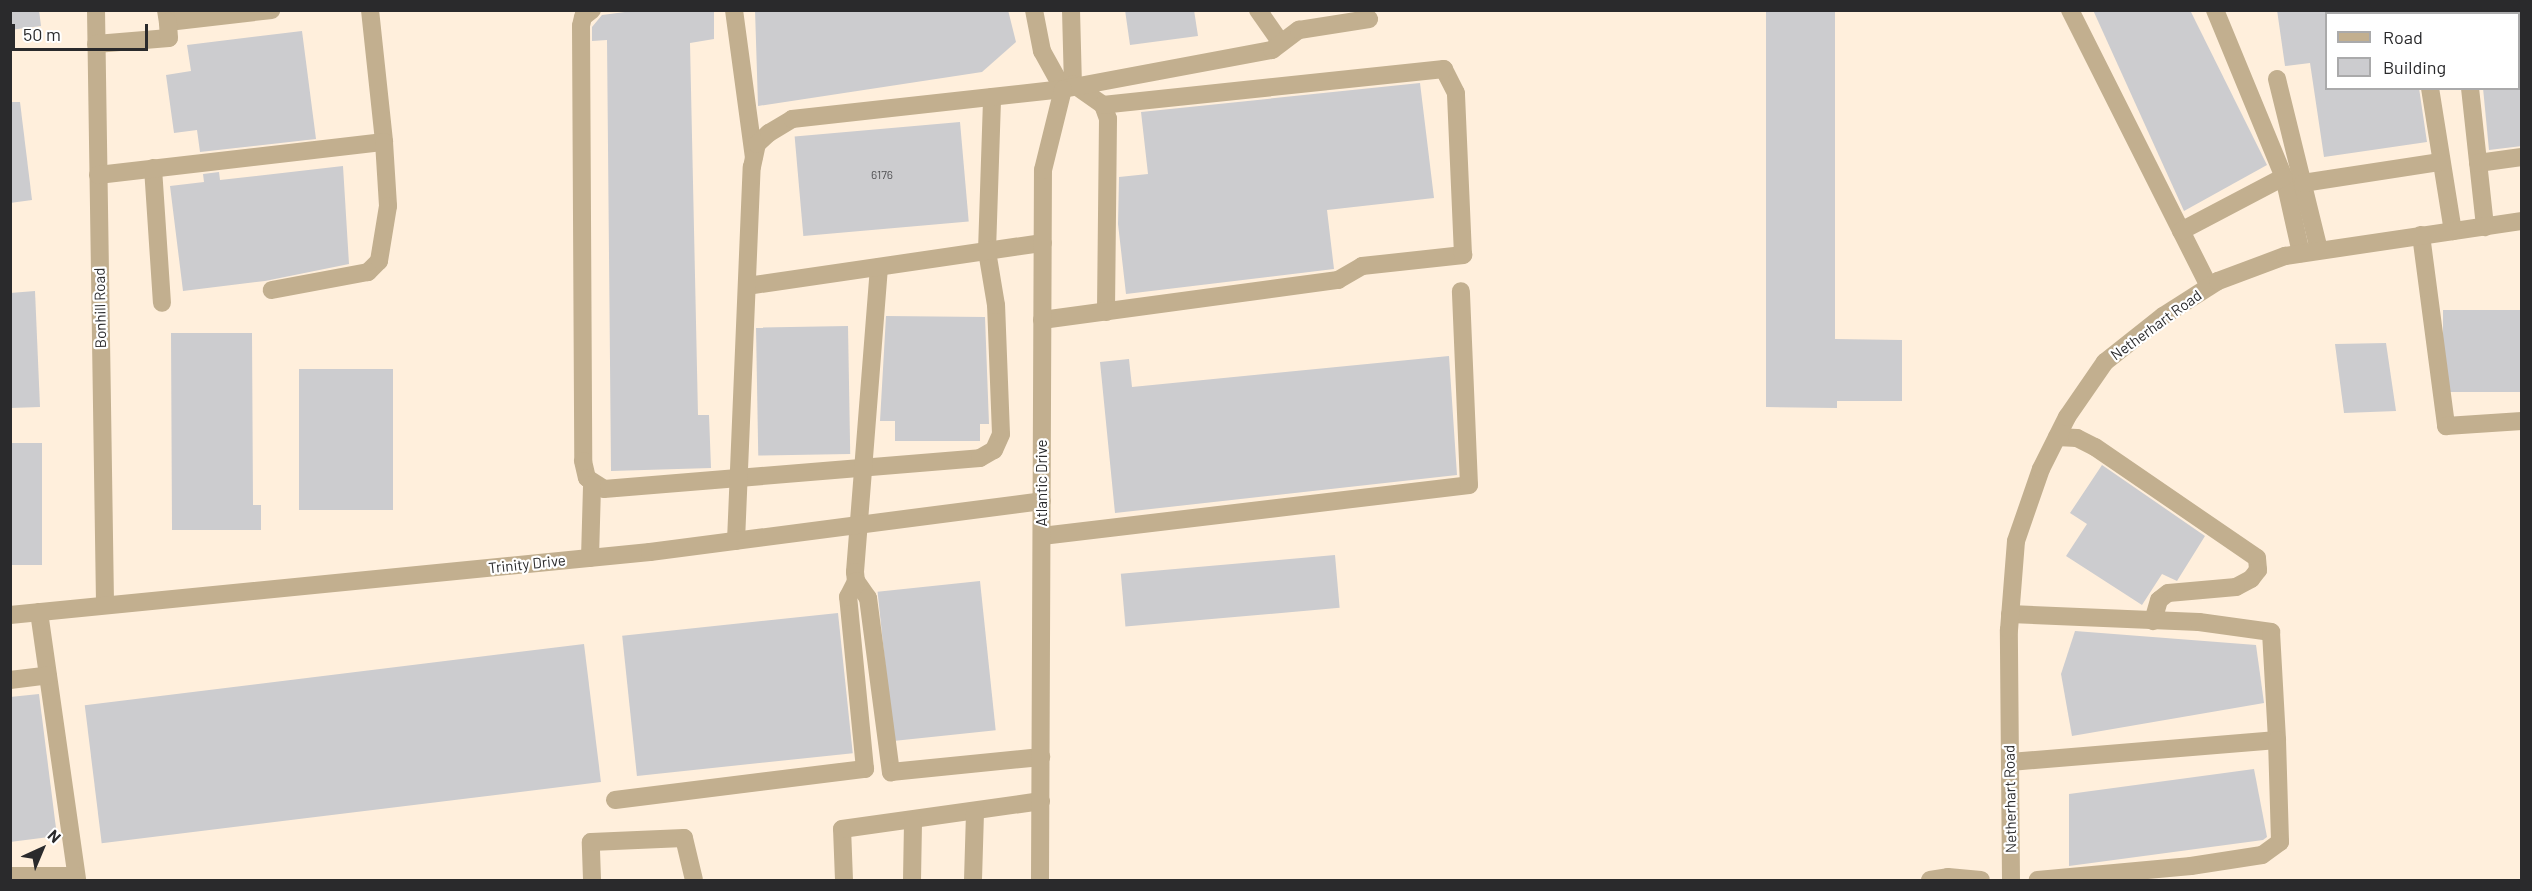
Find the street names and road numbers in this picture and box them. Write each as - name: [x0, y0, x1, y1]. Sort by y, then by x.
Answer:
- street label: Bonhill Road: [90, 268, 110, 348]
- street label: Netherhart Road: [2107, 286, 2205, 364]
- street label: Atlantic Drive: [1033, 439, 1051, 527]
- street label: Trinity Drive: [487, 551, 567, 577]
- street label: Netherhart Road: [2000, 745, 2020, 853]

